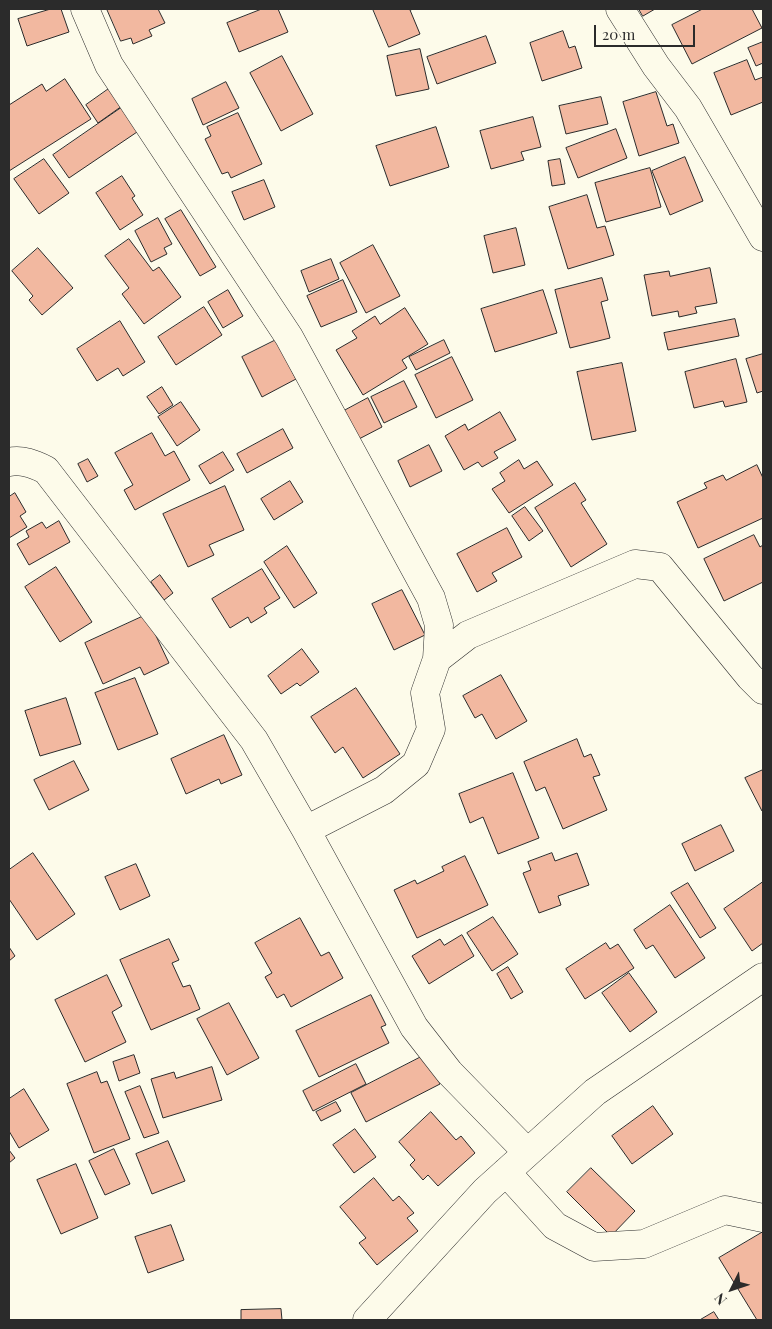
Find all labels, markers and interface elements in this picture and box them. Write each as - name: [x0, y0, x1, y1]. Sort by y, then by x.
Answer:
- scale bar: [597, 15, 698, 47]
- text: 20 m: [602, 24, 635, 44]
- north arrow: [707, 1264, 757, 1314]
- text: N: [710, 1289, 731, 1309]

